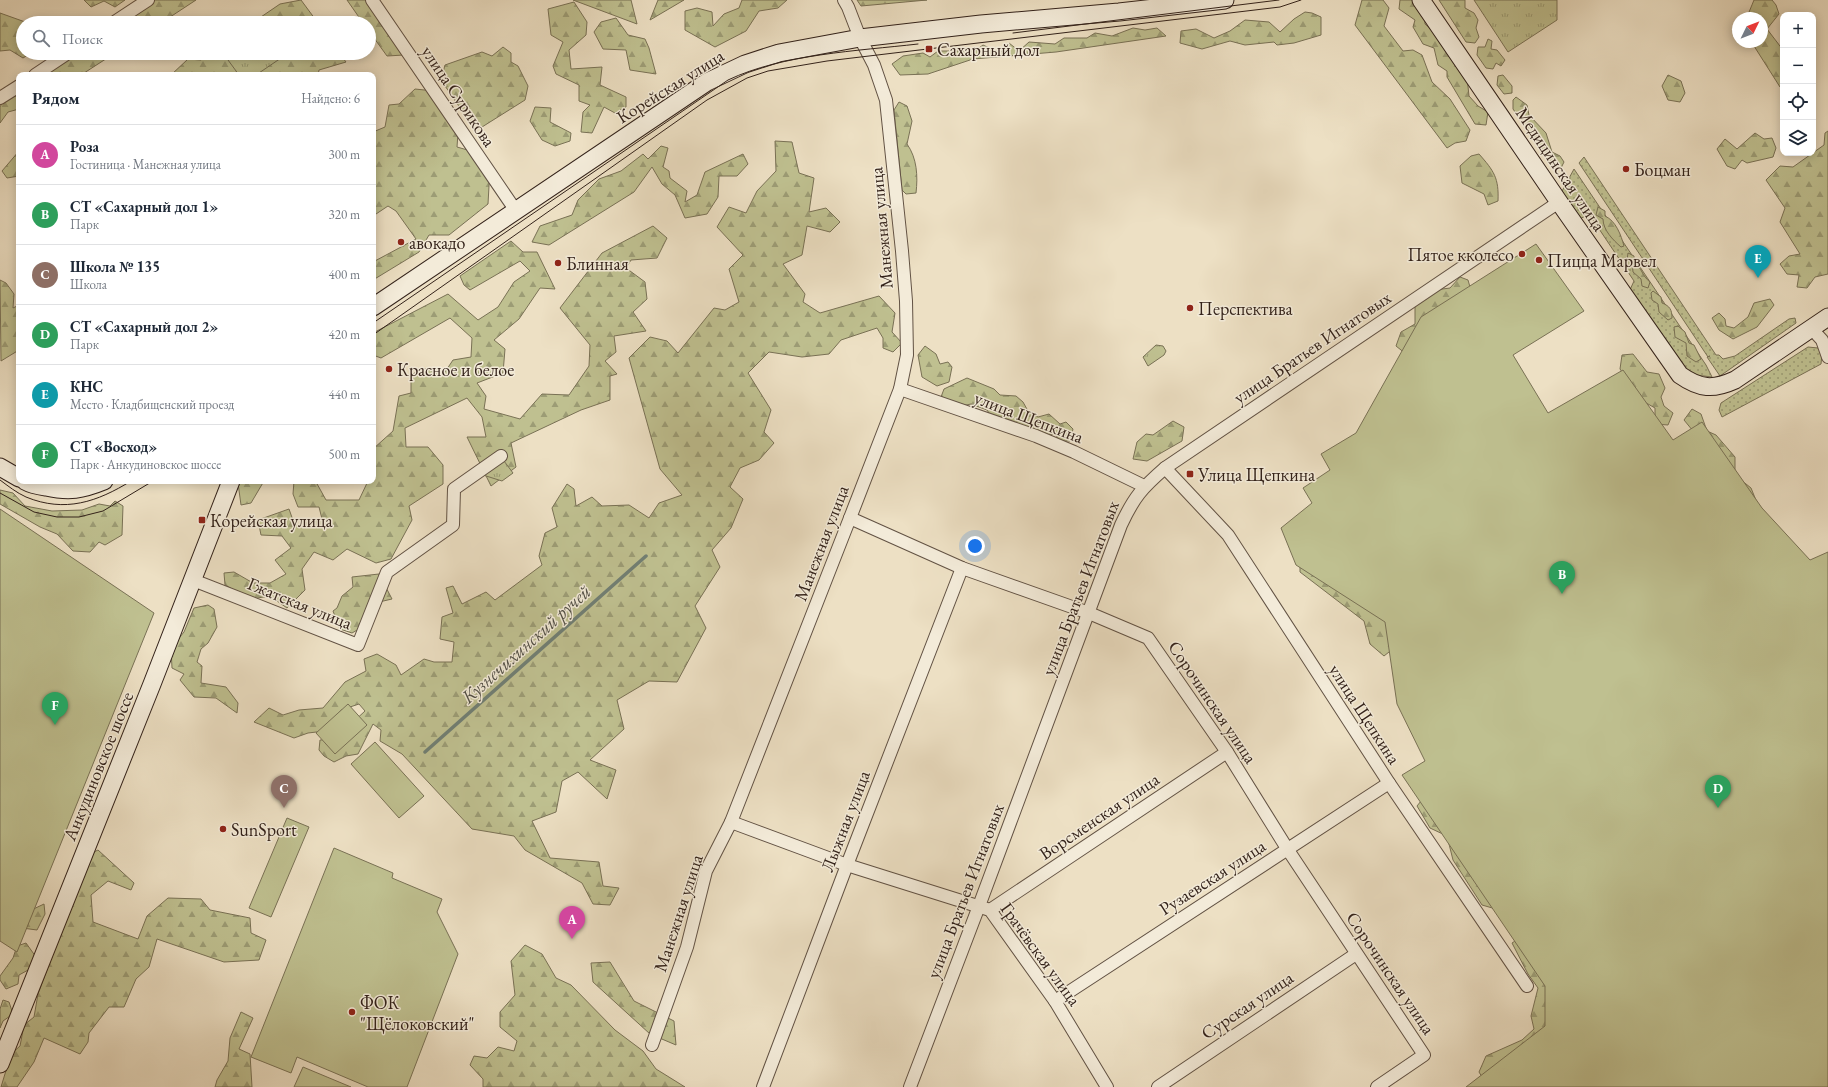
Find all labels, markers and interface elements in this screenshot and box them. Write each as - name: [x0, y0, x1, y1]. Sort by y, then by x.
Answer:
- north arrow: [1732, 12, 1768, 48]
- map controls: [1780, 12, 1816, 156]
- button: +: [1780, 12, 1816, 48]
- search box: [16, 16, 376, 60]
- icon: search: [30, 27, 52, 49]
- text: Поиск: [62, 29, 103, 48]
- place label: Сахарный дол: [937, 38, 1040, 61]
- street label: улица Сурикова: [417, 41, 502, 152]
- street label: Корейская улица: [612, 43, 729, 128]
- marker: Сахарный дол: [924, 44, 934, 54]
- button: −: [1780, 48, 1816, 84]
- button: locate: [1780, 84, 1816, 120]
- text: Рядом: [32, 87, 80, 109]
- text: Найдено: 6: [301, 90, 360, 107]
- street label: Медицинская улица: [1511, 102, 1612, 236]
- button: layers: [1780, 120, 1816, 156]
- text: Роза: [70, 137, 99, 156]
- text: A: [40, 146, 50, 163]
- text: 300 m: [329, 146, 360, 163]
- text: Гостиница · Манежная улица: [70, 156, 221, 173]
- place label: Боцман: [1634, 158, 1691, 181]
- marker: Боцман: [1621, 164, 1631, 174]
- street label: Манежная улица: [864, 165, 898, 290]
- text: СТ «Сахарный дол 1»: [70, 197, 218, 216]
- text: B: [41, 206, 49, 223]
- text: 320 m: [329, 206, 360, 223]
- text: Парк: [70, 216, 99, 233]
- place label: авокадо: [409, 231, 465, 254]
- marker: авокадо: [396, 237, 406, 247]
- place label: Пятое кколесо: [1407, 243, 1514, 266]
- pin: E: [1745, 245, 1771, 278]
- marker: Пятое кколесо: [1517, 249, 1527, 259]
- place label: Пицца Марвел: [1547, 249, 1657, 272]
- place label: Блинная: [566, 252, 629, 275]
- marker: Пицца Марвел: [1534, 255, 1544, 265]
- text: Школа № 135: [70, 257, 160, 276]
- marker: Блинная: [553, 258, 563, 268]
- text: C: [40, 266, 50, 283]
- text: 400 m: [329, 266, 360, 283]
- text: Школа: [70, 276, 107, 293]
- street label: улица Братьев Игнатовых: [1229, 286, 1395, 408]
- place label: Перспектива: [1198, 297, 1294, 320]
- marker: Перспектива: [1185, 303, 1195, 313]
- text: СТ «Сахарный дол 2»: [70, 317, 218, 336]
- text: D: [40, 326, 50, 343]
- text: 420 m: [329, 326, 360, 343]
- text: Парк: [70, 336, 99, 353]
- place label: Красное и белое: [397, 358, 514, 381]
- marker: Красное и белое: [384, 364, 394, 374]
- text: КНС: [70, 377, 103, 396]
- text: E: [41, 386, 49, 403]
- text: 440 m: [329, 386, 360, 403]
- street label: улица Щепкина: [971, 386, 1088, 449]
- text: Место · Кладбищенский проезд: [70, 396, 234, 413]
- text: СТ «Восход»: [70, 437, 157, 456]
- text: F: [41, 446, 49, 463]
- text: 500 m: [329, 446, 360, 463]
- text: Парк · Анкудиновское шоссе: [70, 456, 221, 473]
- place label: Улица Щепкина: [1197, 463, 1316, 486]
- marker: Улица Щепкина: [1185, 469, 1195, 479]
- street label: Манежная улица: [788, 481, 854, 604]
- street label: улица Братьев Игнатовых: [1036, 497, 1124, 679]
- place label: Корейская улица: [210, 509, 333, 532]
- marker: Корейская улица: [197, 515, 207, 525]
- your location: [965, 536, 985, 556]
- pin: B: [1549, 561, 1575, 594]
- street label: Гжатская улица: [244, 572, 356, 635]
- water label: Кузнечихинский ручей: [455, 579, 596, 710]
- street label: Сорочинская улица: [1163, 636, 1263, 768]
- street label: улица Щепкина: [1324, 660, 1406, 769]
- street label: Анкудиновское шоссе: [57, 688, 138, 845]
- pin: F: [42, 692, 68, 725]
- street label: Лыжная улица: [815, 766, 875, 875]
- street label: Ворсменская улица: [1035, 767, 1164, 865]
- pin: C: [271, 775, 297, 808]
- pin: D: [1705, 775, 1731, 808]
- street label: улица Братьев Игнатовых: [921, 800, 1009, 982]
- place label: SunSport: [231, 818, 297, 841]
- marker: SunSport: [218, 824, 228, 834]
- street label: Рузаевская улица: [1154, 834, 1270, 920]
- street label: Манежная улица: [648, 851, 708, 975]
- street label: Грачёвская улица: [996, 898, 1087, 1011]
- pin: A: [559, 906, 585, 939]
- street label: Сорочинская улица: [1341, 907, 1441, 1039]
- street label: Сурская улица: [1197, 965, 1298, 1044]
- place label: ФОК "Щёлоковский": [360, 991, 475, 1035]
- marker: ФОК "Щёлоковский": [347, 1007, 357, 1017]

